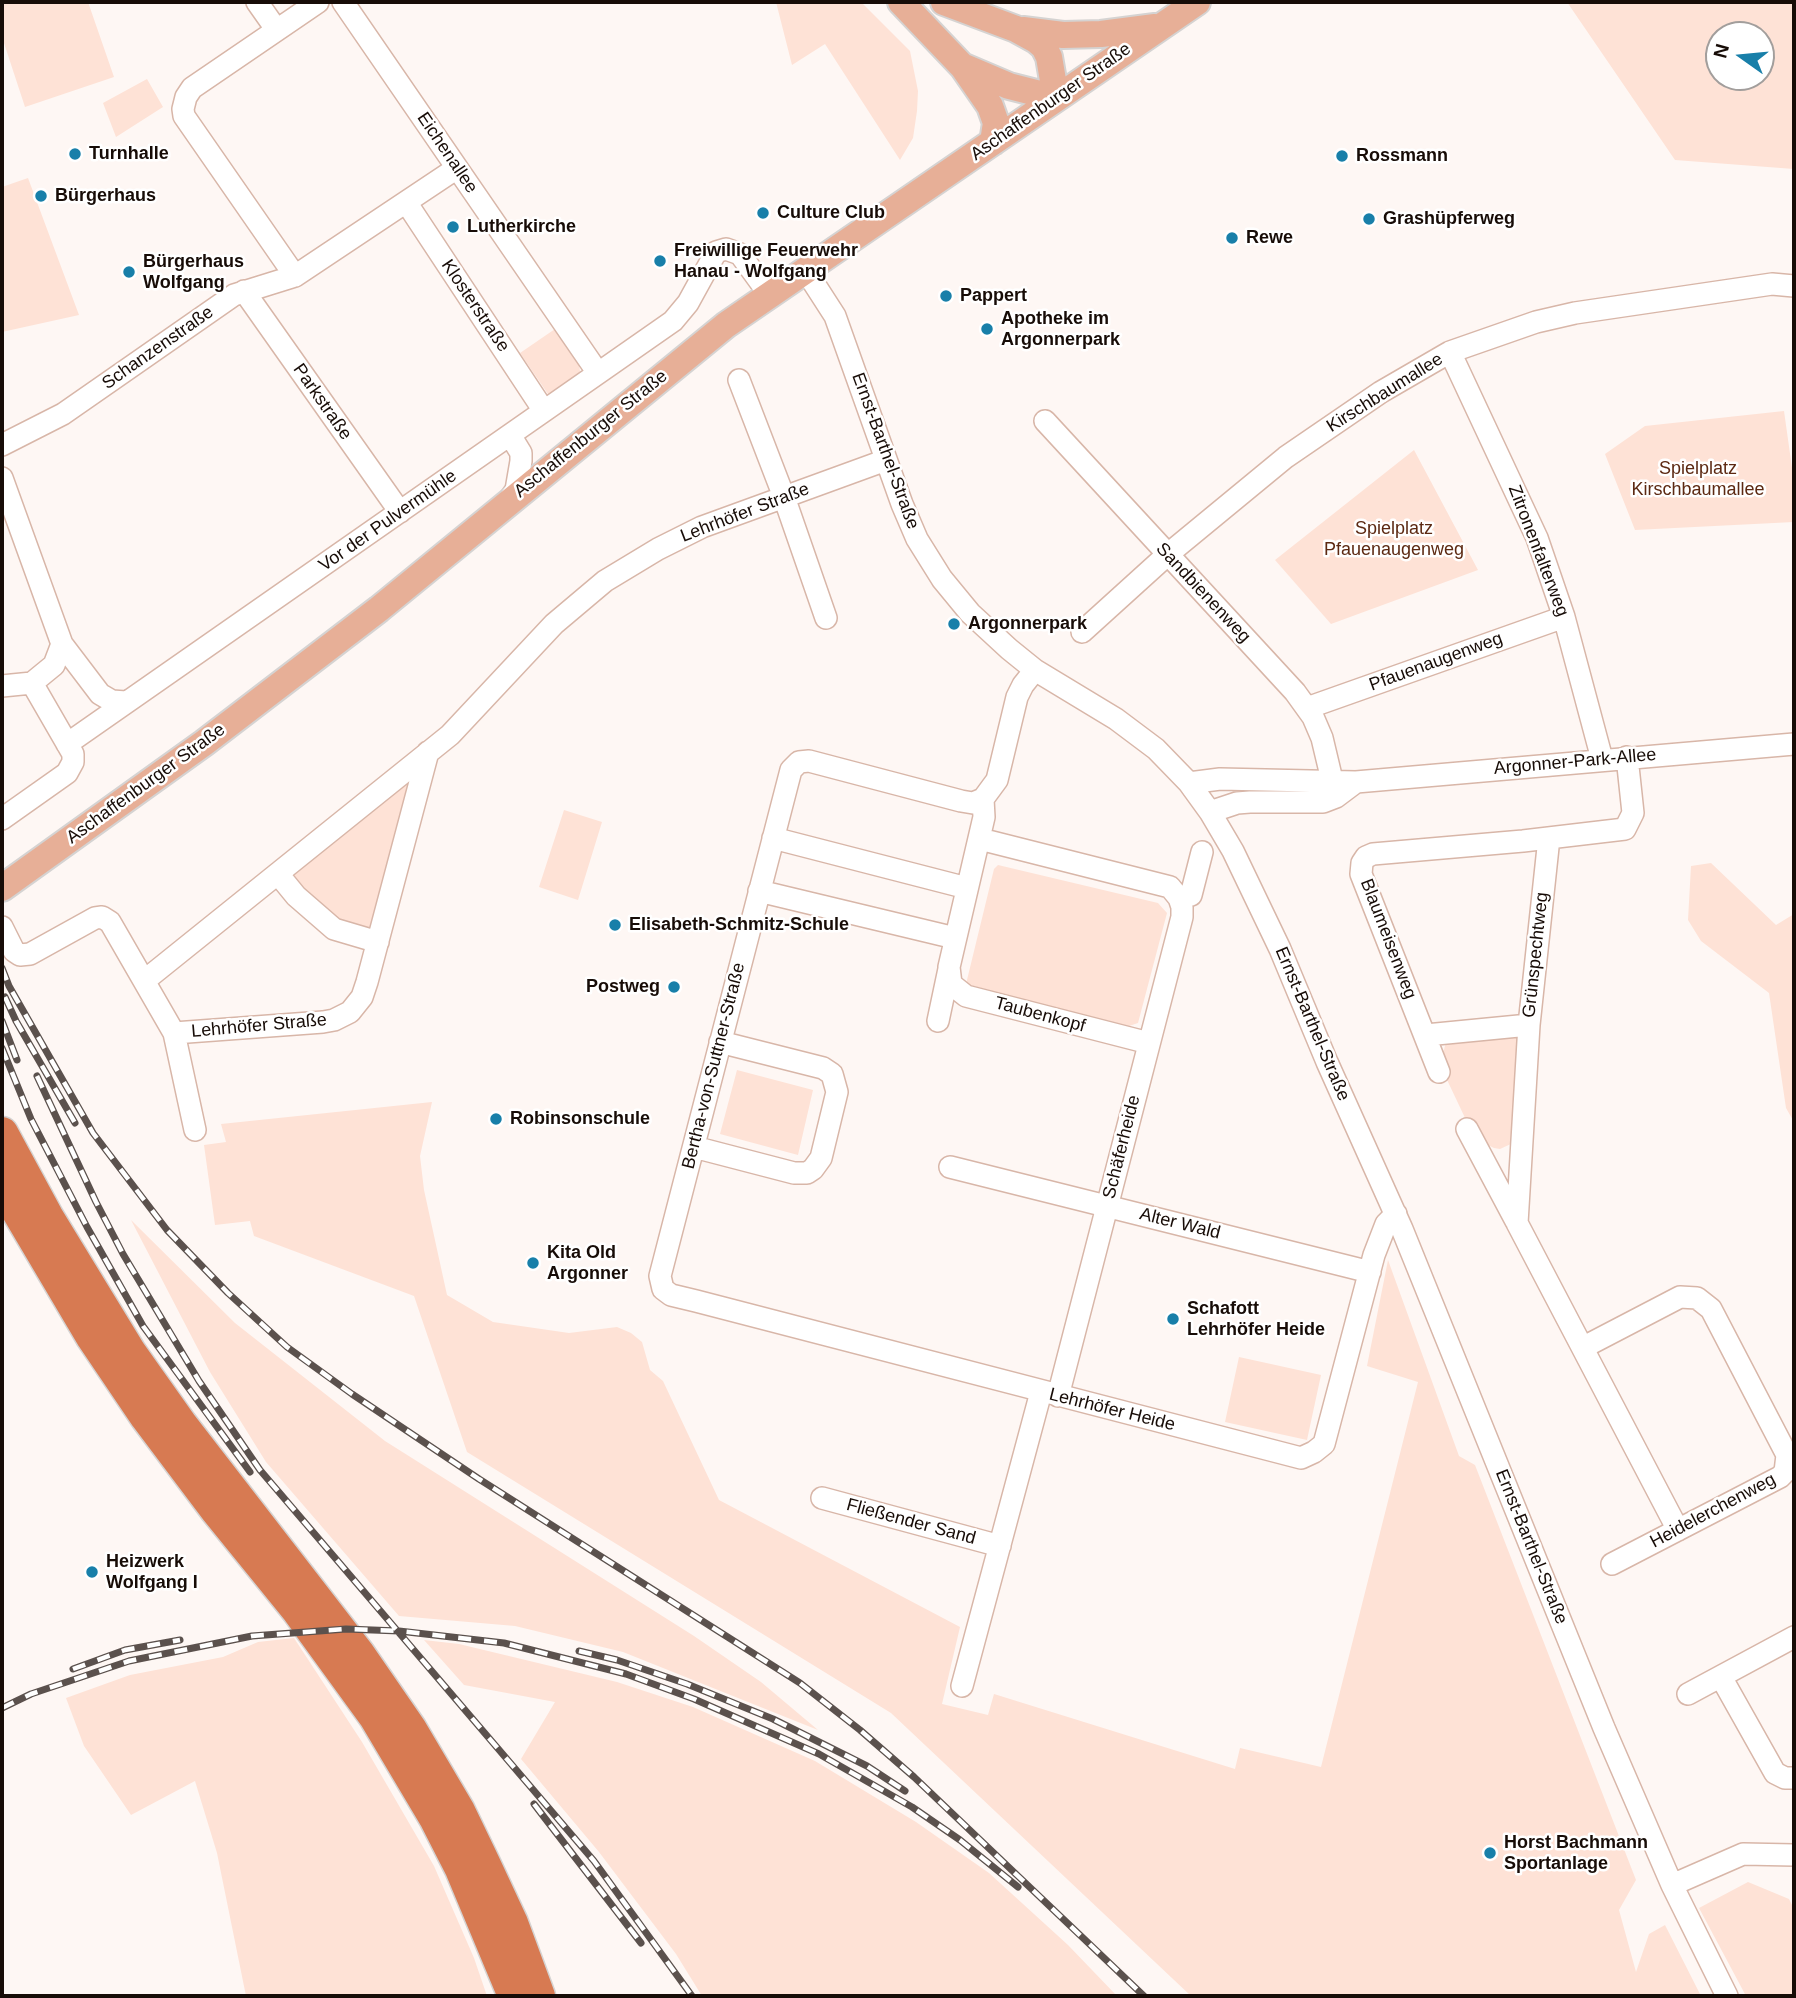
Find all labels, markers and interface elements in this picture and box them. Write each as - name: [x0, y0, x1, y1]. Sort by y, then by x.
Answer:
- north arrow: [1705, 21, 1775, 91]
- street label: Aschaffenburger Straße: [967, 38, 1135, 166]
- text: N: [1709, 42, 1733, 60]
- street label: Eichenallee: [412, 108, 482, 198]
- place label: Turnhalle: [89, 143, 169, 165]
- place label: Rossmann: [1356, 145, 1448, 167]
- marker: Turnhalle: [67, 146, 83, 162]
- marker: Rossmann: [1334, 148, 1350, 164]
- place label: Bürgerhaus: [55, 185, 156, 207]
- marker: Bürgerhaus: [33, 188, 49, 204]
- place label: Culture Club: [777, 202, 885, 224]
- marker: Culture Club: [755, 205, 771, 221]
- place label: Grashüpferweg: [1383, 208, 1515, 230]
- marker: Grashüpferweg: [1361, 211, 1377, 227]
- place label: Lutherkirche: [467, 216, 576, 238]
- marker: Lutherkirche: [445, 219, 461, 235]
- place label: Rewe: [1246, 227, 1293, 249]
- marker: Rewe: [1224, 230, 1240, 246]
- place label: Freiwillige Feuerwehr Hanau - Wolfgang: [674, 240, 858, 282]
- place label: Bürgerhaus Wolfgang: [143, 251, 244, 294]
- marker: Freiwillige Feuerwehr Hanau - Wolfgang: [652, 253, 668, 269]
- street label: Klosterstraße: [436, 256, 514, 356]
- marker: Bürgerhaus Wolfgang: [121, 264, 137, 280]
- place label: Pappert: [960, 285, 1027, 307]
- marker: Pappert: [938, 288, 954, 304]
- street label: Schanzenstraße: [98, 302, 218, 394]
- place label: Apotheke im Argonnerpark: [1001, 308, 1120, 350]
- marker: Apotheke im Argonnerpark: [979, 321, 995, 337]
- street label: Kirschbaumallee: [1323, 349, 1447, 437]
- street label: Parkstraße: [288, 360, 356, 444]
- street label: Aschaffenburger Straße: [510, 366, 672, 502]
- street label: Ernst-Barthel-Straße: [847, 370, 923, 532]
- park label: Spielplatz Kirschbaumallee: [1631, 458, 1765, 500]
- street label: Vor der Pulvermühle: [315, 465, 461, 577]
- street label: Lehrhöfer Straße: [678, 479, 812, 547]
- street label: Zitronenfalterweg: [1503, 482, 1573, 620]
- park label: Spielplatz Pfauenaugenweg: [1324, 518, 1464, 560]
- street label: Sandbienenweg: [1151, 538, 1255, 648]
- place label: Argonnerpark: [968, 613, 1087, 635]
- marker: Argonnerpark: [946, 616, 962, 632]
- street label: Pfauenaugenweg: [1366, 628, 1506, 696]
- street label: Aschaffenburger Straße: [62, 719, 230, 849]
- street label: Argonner-Park-Allee: [1493, 744, 1657, 780]
- street label: Blaumeisenweg: [1355, 876, 1421, 1002]
- street label: Grünspechtweg: [1519, 891, 1553, 1019]
- place label: Elisabeth-Schmitz-Schule: [629, 914, 849, 936]
- marker: Elisabeth-Schmitz-Schule: [607, 917, 623, 933]
- street label: Ernst-Barthel-Straße: [1270, 944, 1354, 1104]
- street label: Bertha-von-Suttner-Straße: [678, 960, 750, 1172]
- place label: Postweg: [586, 976, 660, 998]
- marker: Postweg: [666, 979, 682, 995]
- street label: Taubenkopf: [992, 993, 1088, 1037]
- street label: Lehrhöfer Straße: [190, 1009, 328, 1043]
- street label: Schäferheide: [1099, 1093, 1145, 1201]
- place label: Robinsonschule: [510, 1108, 650, 1130]
- marker: Robinsonschule: [488, 1111, 504, 1127]
- street label: Alter Wald: [1137, 1204, 1223, 1244]
- place label: Kita Old Argonner: [547, 1242, 628, 1284]
- marker: Kita Old Argonner: [525, 1255, 541, 1271]
- place label: Schafott Lehrhöfer Heide: [1187, 1298, 1325, 1340]
- marker: Schafott Lehrhöfer Heide: [1165, 1311, 1181, 1327]
- street label: Lehrhöfer Heide: [1047, 1384, 1177, 1436]
- street label: Ernst-Barthel-Straße: [1490, 1466, 1572, 1628]
- street label: Heidelerchenweg: [1647, 1469, 1779, 1553]
- street label: Fließender Sand: [844, 1494, 978, 1550]
- place label: Heizwerk Wolfgang I: [106, 1551, 198, 1594]
- marker: Heizwerk Wolfgang I: [84, 1564, 100, 1580]
- place label: Horst Bachmann Sportanlage: [1504, 1832, 1648, 1874]
- marker: Horst Bachmann Sportanlage: [1482, 1845, 1498, 1861]

